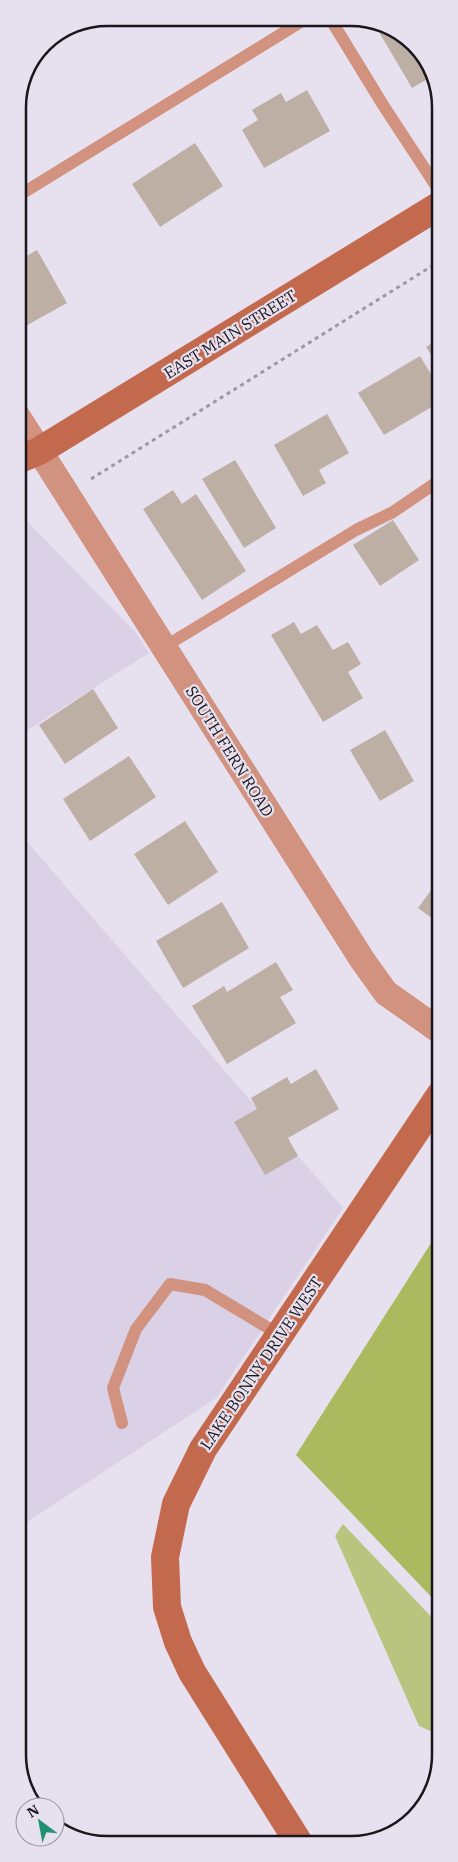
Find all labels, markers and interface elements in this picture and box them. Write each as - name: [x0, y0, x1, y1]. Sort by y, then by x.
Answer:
- street label: EAST MAIN STREET: [160, 285, 300, 383]
- street label: SOUTH FERN ROAD: [182, 682, 278, 820]
- street label: LAKE BONNY DRIVE WEST: [196, 1273, 326, 1453]
- north arrow: [15, 1797, 65, 1847]
- text: N: [24, 1800, 43, 1822]

